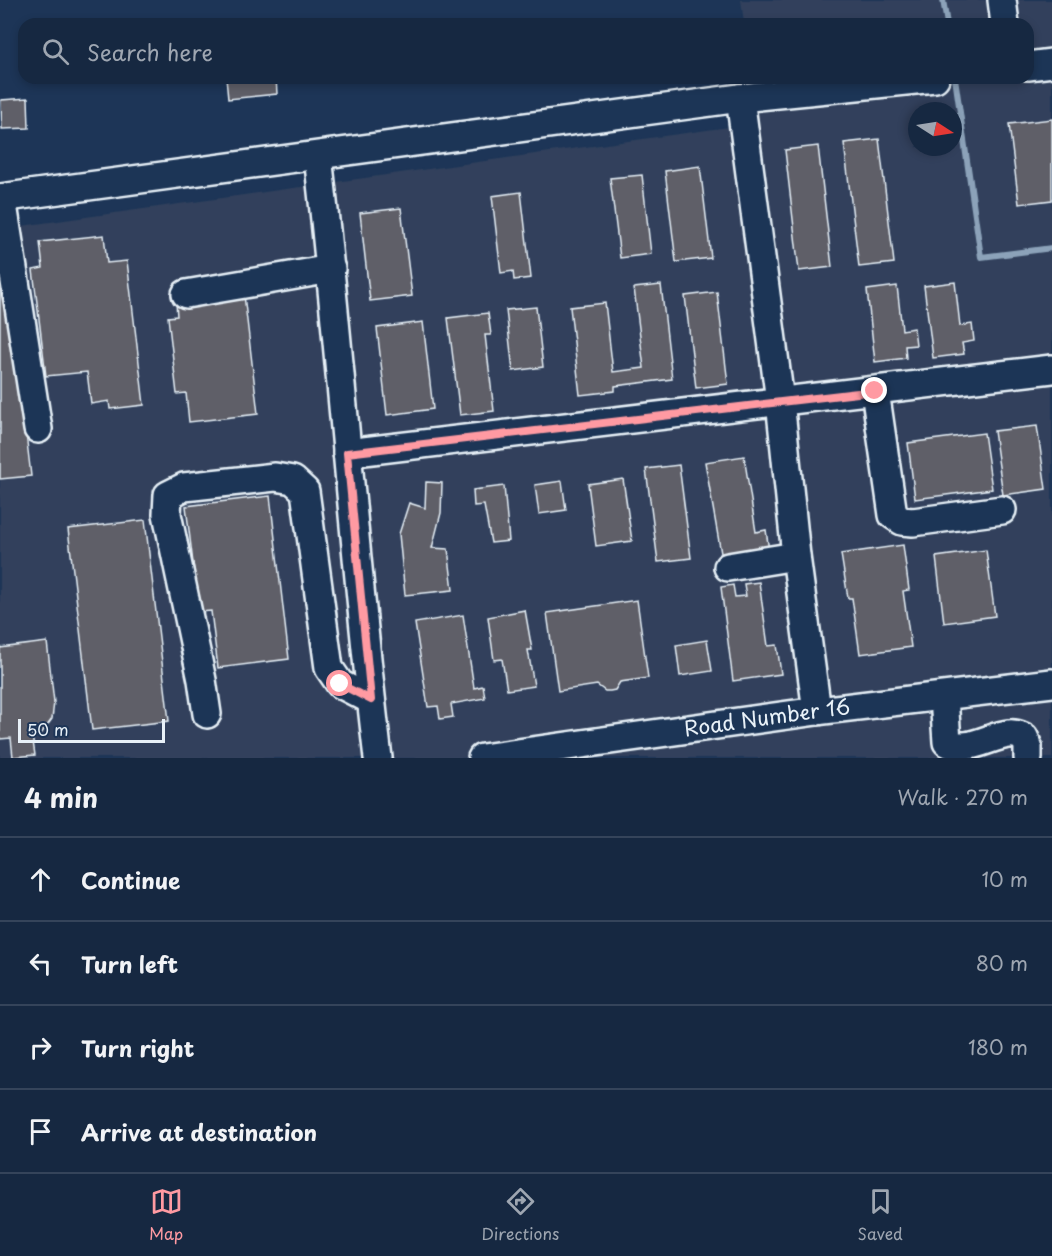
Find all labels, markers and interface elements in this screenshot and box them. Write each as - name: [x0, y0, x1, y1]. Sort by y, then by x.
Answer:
- search box: [18, 18, 1034, 84]
- icon: search: [39, 35, 72, 68]
- text: Search here: [87, 35, 213, 68]
- north arrow: [908, 102, 962, 156]
- route end: [861, 377, 887, 403]
- route start: [326, 670, 352, 696]
- street label: Road Number 16: [682, 689, 852, 743]
- scale bar: [18, 716, 165, 744]
- text: 50 m: [27, 717, 68, 741]
- text: 4 min: [24, 778, 98, 817]
- text: Walk · 270 m: [897, 782, 1028, 812]
- icon: ahead: [24, 863, 57, 896]
- text: Continue: [81, 863, 180, 896]
- text: 10 m: [981, 864, 1028, 894]
- icon: left: [24, 947, 57, 980]
- text: Turn left: [81, 947, 178, 980]
- text: 80 m: [976, 948, 1028, 978]
- icon: right: [24, 1031, 57, 1064]
- text: Turn right: [81, 1031, 194, 1064]
- text: 180 m: [968, 1032, 1028, 1062]
- icon: arrive: [24, 1115, 57, 1148]
- text: Arrive at destination: [81, 1115, 317, 1148]
- tab: Map: [149, 1185, 183, 1245]
- tab: Directions: [481, 1185, 559, 1245]
- tab: Saved: [857, 1185, 903, 1245]

